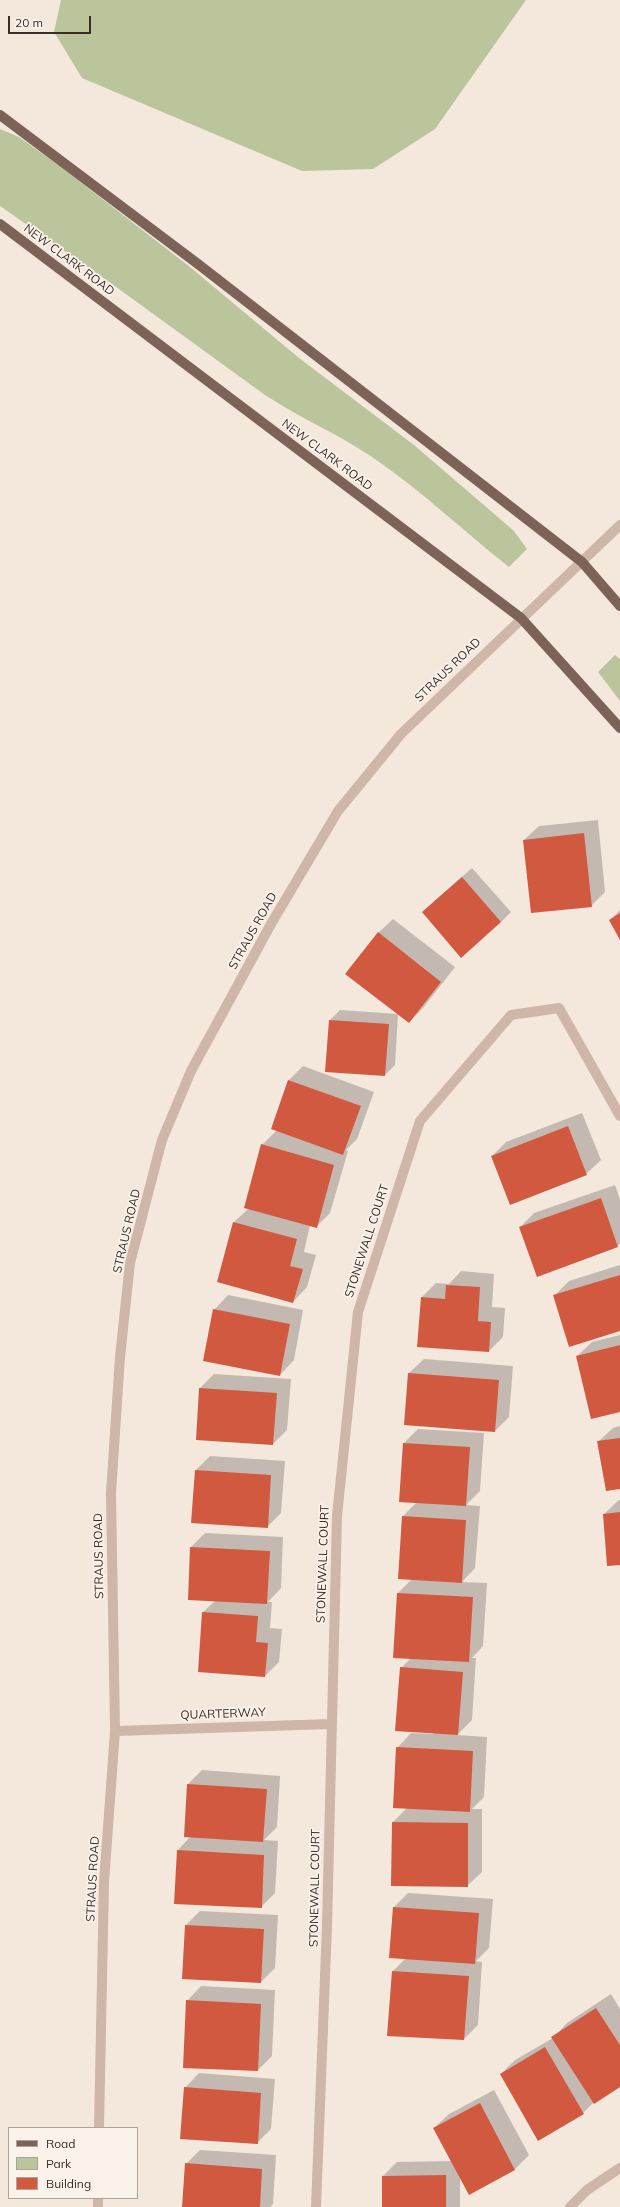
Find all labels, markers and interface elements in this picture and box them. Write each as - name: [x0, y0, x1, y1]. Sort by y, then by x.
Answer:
- scale bar: [10, 8, 93, 34]
- text: 20 m: [15, 15, 43, 30]
- street label: NEW CLARK ROAD: [21, 221, 117, 299]
- street label: NEW CLARK ROAD: [279, 416, 375, 494]
- street label: STRAUS ROAD: [412, 635, 484, 705]
- street label: STRAUS ROAD: [226, 890, 280, 972]
- street label: STONEWALL COURT: [342, 1183, 392, 1299]
- street label: STRAUS ROAD: [110, 1187, 144, 1275]
- street label: STONEWALL COURT: [314, 1505, 332, 1623]
- street label: STRAUS ROAD: [91, 1513, 107, 1599]
- street label: QUARTERWAY: [180, 1705, 266, 1723]
- street label: STONEWALL COURT: [307, 1829, 323, 1947]
- street label: STRAUS ROAD: [84, 1836, 102, 1922]
- legend: [8, 2127, 138, 2199]
- text: Road: [46, 2136, 75, 2151]
- text: Park: [46, 2156, 71, 2171]
- text: Building: [46, 2176, 91, 2191]

